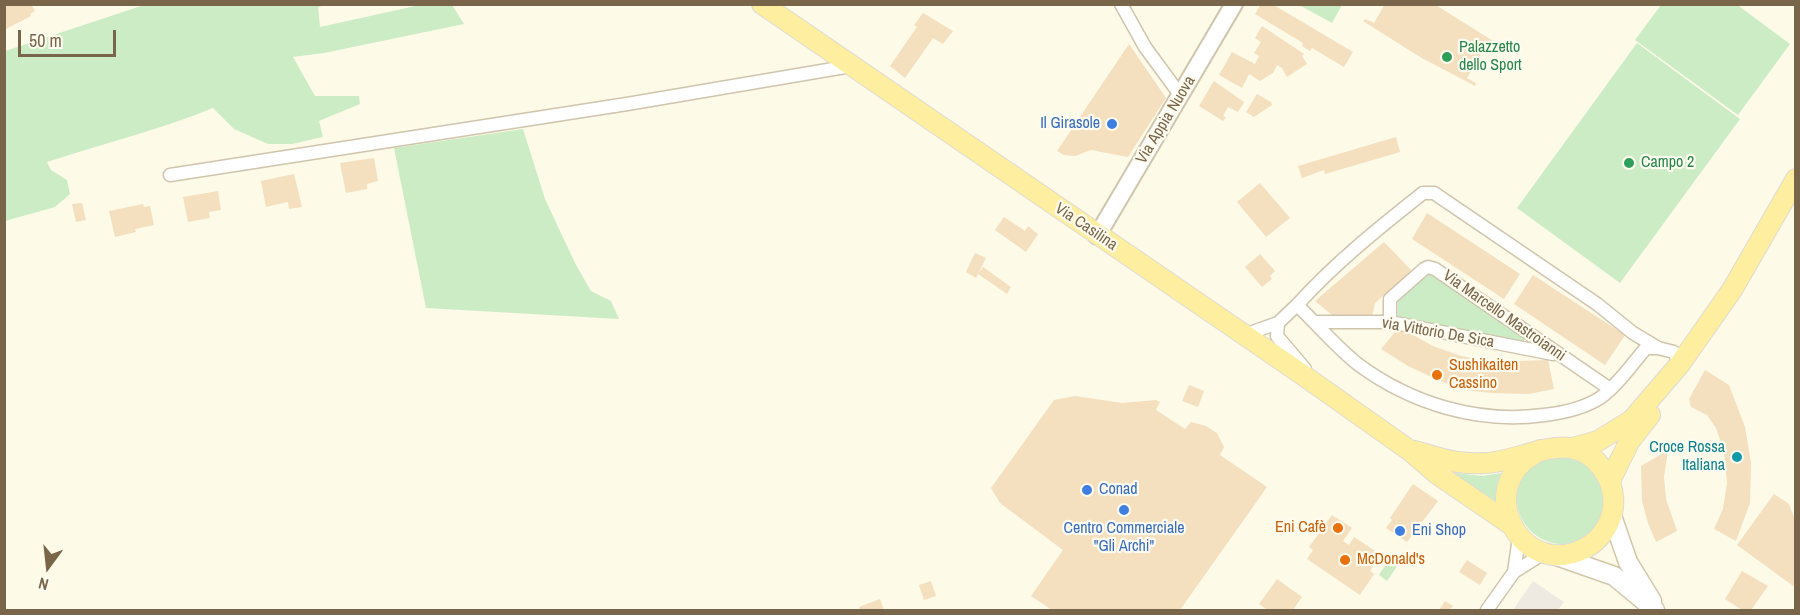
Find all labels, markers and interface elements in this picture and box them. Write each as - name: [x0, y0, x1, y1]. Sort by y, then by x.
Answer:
- scale bar: [21, 18, 118, 56]
- text: 50 m: [29, 28, 62, 53]
- place label: Palazzetto dello Sport: [1459, 38, 1522, 76]
- marker: Palazzetto dello Sport: [1440, 50, 1454, 64]
- street label: Via Appia Nuova: [1132, 73, 1200, 167]
- place label: Il Girasole: [1040, 114, 1100, 134]
- marker: Il Girasole: [1105, 117, 1119, 131]
- place label: Campo 2: [1641, 153, 1694, 173]
- marker: Campo 2: [1622, 156, 1636, 170]
- street label: Via Casilina: [1051, 199, 1121, 255]
- street label: Via Marcello Mastroianni: [1439, 266, 1569, 366]
- street label: via Vittorio De Sica: [1380, 314, 1496, 352]
- place label: Sushikaiten Cassino: [1449, 356, 1518, 394]
- marker: Sushikaiten Cassino: [1430, 368, 1444, 382]
- place label: Croce Rossa Italiana: [1649, 438, 1725, 476]
- marker: Croce Rossa Italiana: [1730, 450, 1744, 464]
- place label: Conad: [1099, 480, 1138, 500]
- marker: Conad: [1080, 483, 1094, 497]
- marker: Centro Commerciale "Gli Archi": [1117, 503, 1131, 517]
- place label: Eni Cafè: [1275, 518, 1326, 538]
- place label: Centro Commerciale "Gli Archi": [1063, 519, 1185, 557]
- marker: Eni Cafè: [1331, 521, 1345, 535]
- place label: Eni Shop: [1412, 521, 1466, 541]
- marker: Eni Shop: [1393, 524, 1407, 538]
- north arrow: [18, 537, 78, 597]
- place label: McDonald's: [1357, 550, 1425, 570]
- marker: McDonald's: [1338, 553, 1352, 567]
- text: N: [36, 573, 51, 596]

